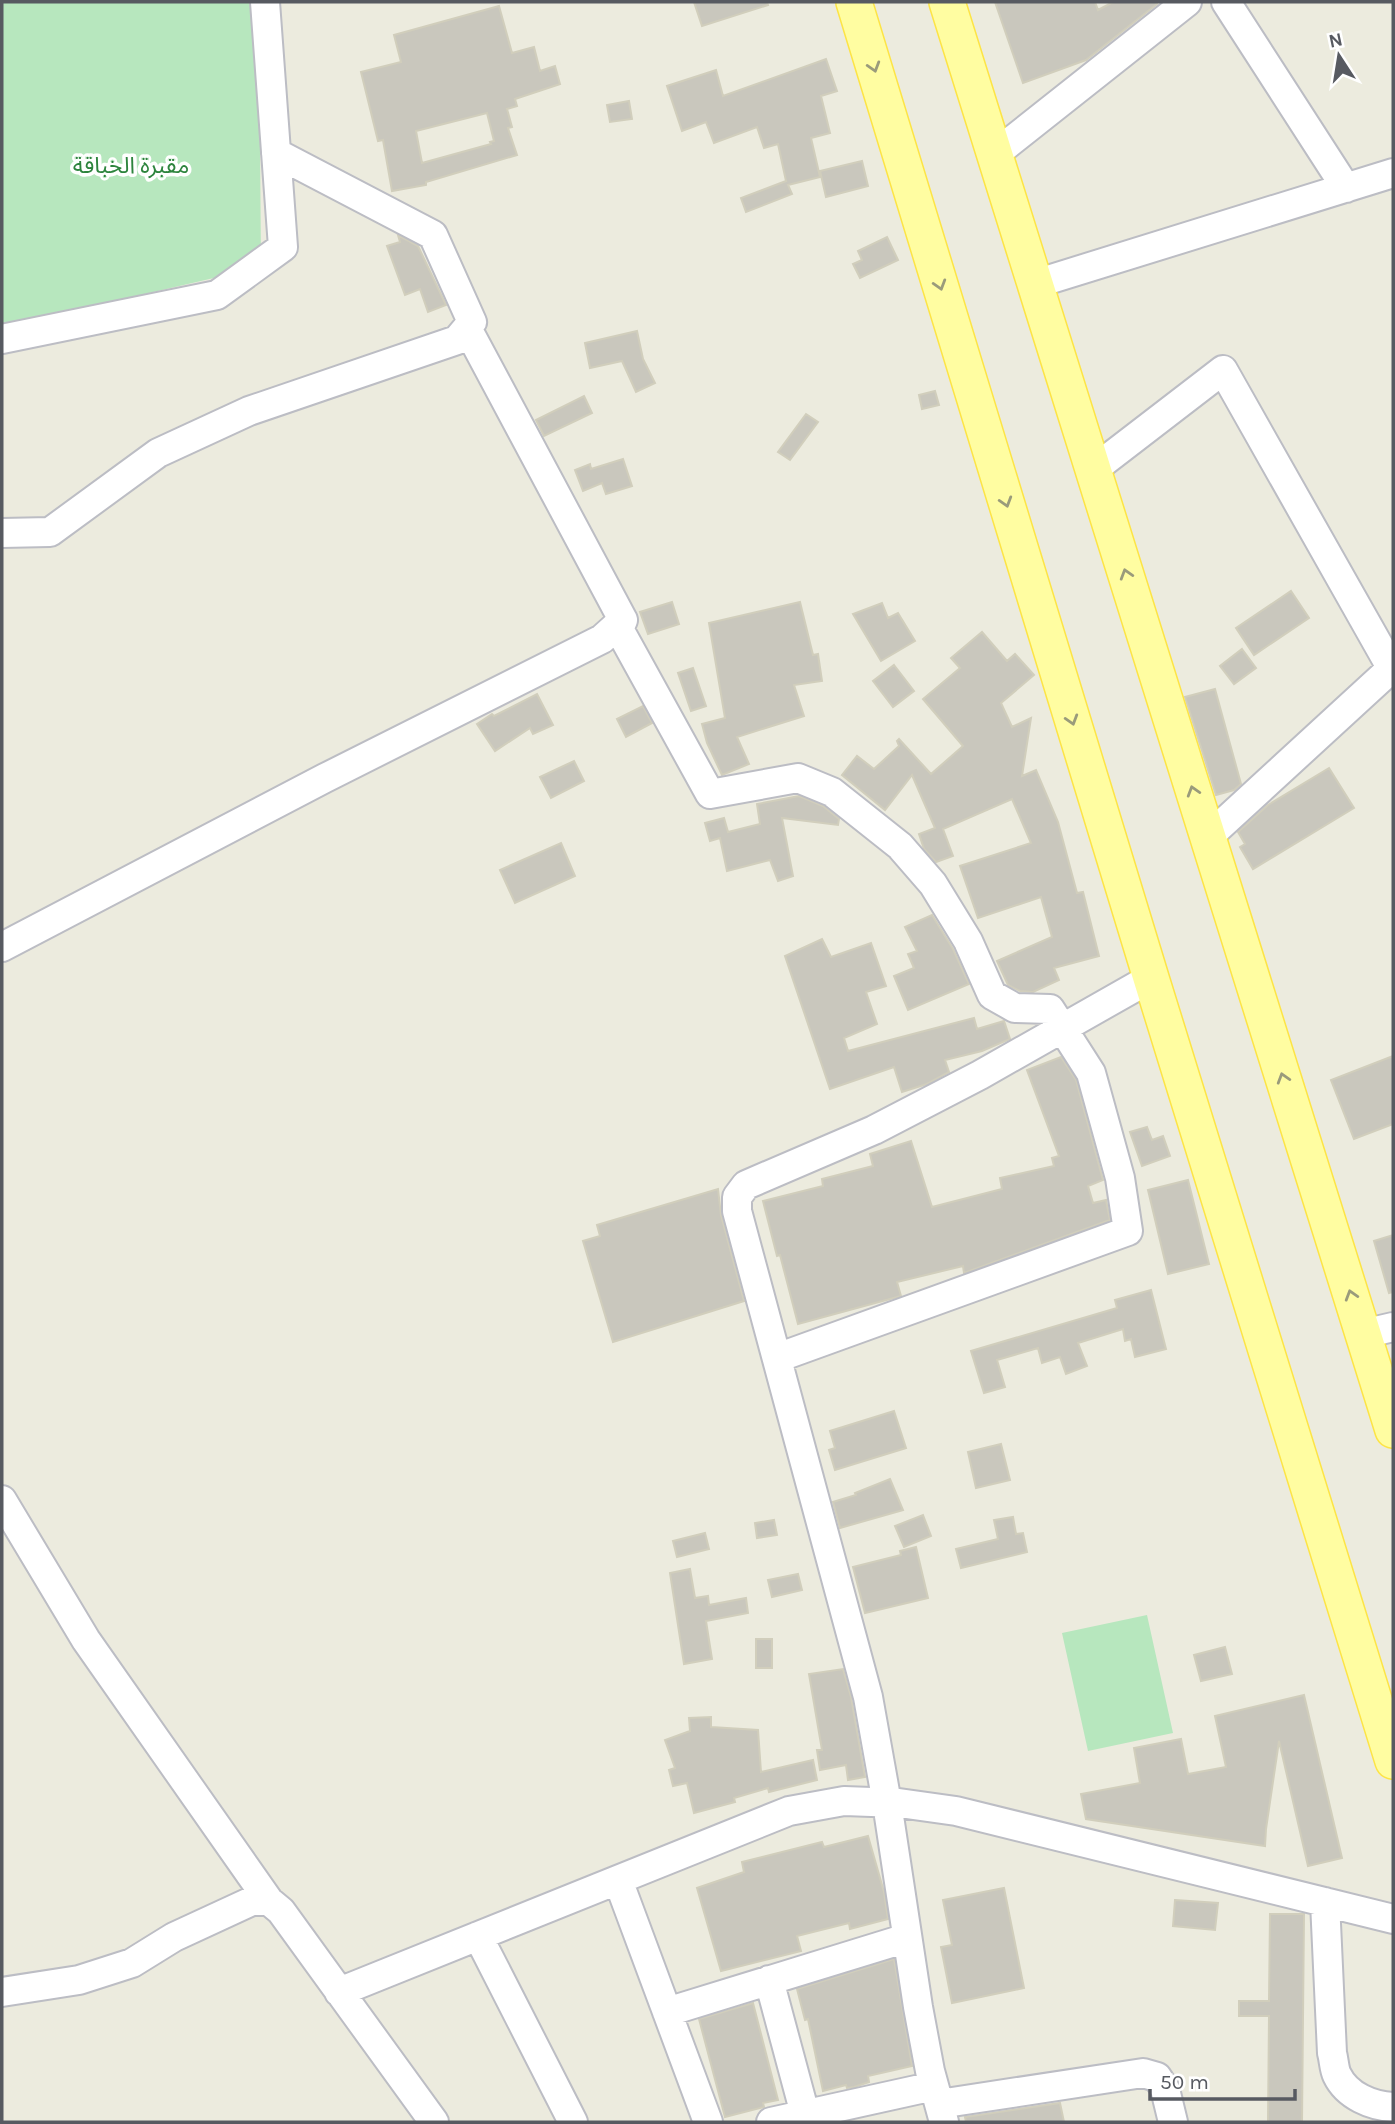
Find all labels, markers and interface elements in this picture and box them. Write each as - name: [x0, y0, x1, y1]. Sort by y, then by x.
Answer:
- north arrow: [1304, 21, 1374, 91]
- text: N: [1327, 28, 1345, 53]
- one-way arrow: [865, 61, 880, 73]
- park label: مقبرة الخباقة: [73, 152, 189, 179]
- one-way arrow: [932, 278, 946, 290]
- one-way arrow: [998, 496, 1013, 508]
- one-way arrow: [1119, 568, 1134, 580]
- one-way arrow: [1064, 714, 1079, 726]
- one-way arrow: [1187, 785, 1202, 797]
- one-way arrow: [1277, 1072, 1292, 1084]
- one-way arrow: [1345, 1289, 1359, 1302]
- scale bar: [1150, 2058, 1295, 2102]
- text: 50 m: [1160, 2070, 1209, 2094]

